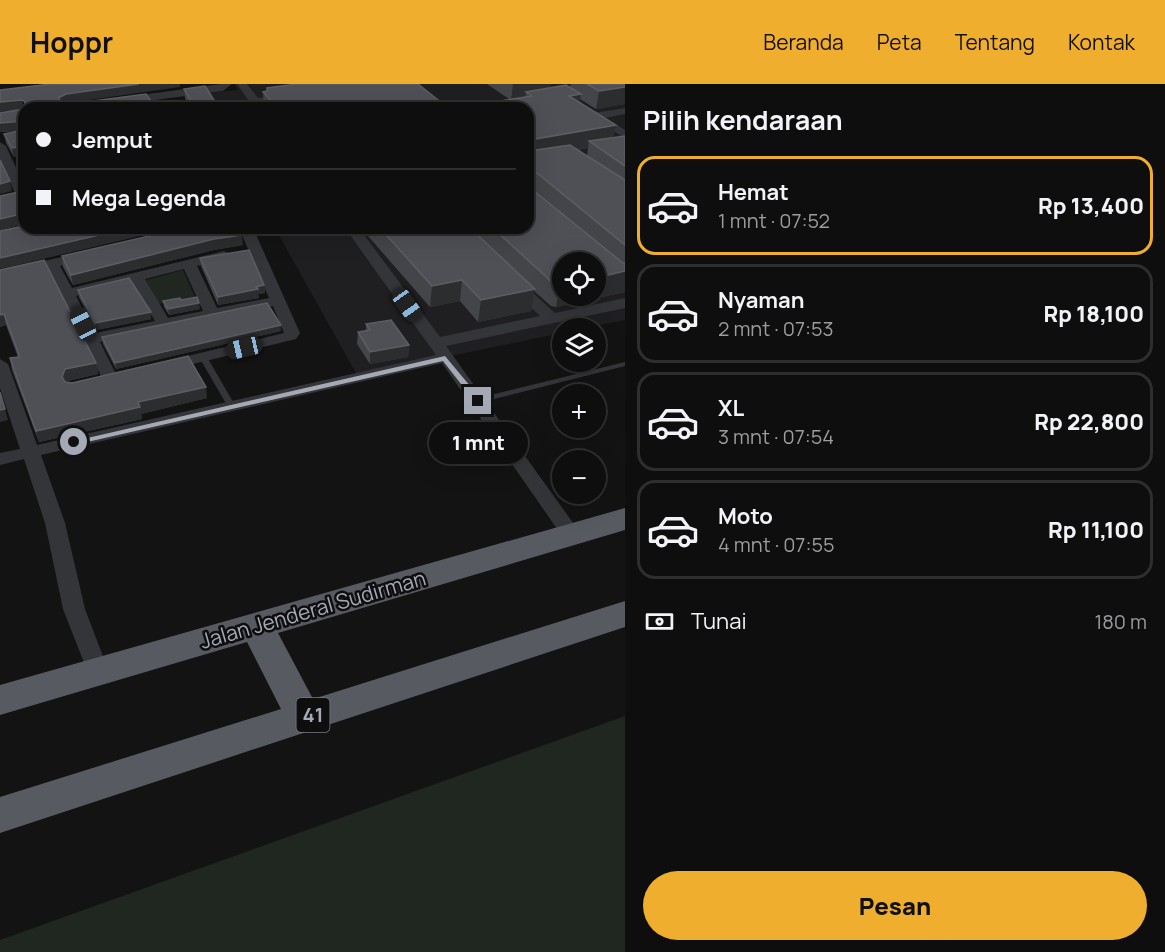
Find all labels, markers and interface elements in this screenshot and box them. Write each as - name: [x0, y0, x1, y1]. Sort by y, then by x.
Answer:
- text: Hoppr: [30, 23, 113, 61]
- text: Beranda: [763, 28, 844, 56]
- text: Peta: [877, 28, 922, 56]
- text: Tentang: [955, 28, 1035, 56]
- text: Kontak: [1068, 28, 1135, 56]
- text: Pilih kendaraan: [643, 101, 843, 138]
- text: Jemput: [72, 125, 153, 155]
- text: Hemat: [718, 177, 789, 207]
- icon: car: [646, 179, 700, 233]
- text: Mega Legenda: [72, 183, 226, 213]
- text: Rp 13,400: [1038, 191, 1144, 221]
- text: 1 mnt · 07:52: [718, 207, 830, 234]
- map controls: [552, 252, 606, 504]
- button: locate: [552, 252, 606, 306]
- car: [389, 285, 425, 325]
- text: Nyaman: [718, 285, 805, 315]
- icon: car: [646, 287, 700, 341]
- text: Rp 18,100: [1043, 299, 1144, 329]
- car: [67, 304, 99, 344]
- text: 2 mnt · 07:53: [718, 315, 834, 342]
- button: layers: [552, 318, 606, 372]
- car: [224, 335, 264, 361]
- button: +: [552, 384, 606, 438]
- route end: [464, 387, 491, 414]
- text: XL: [718, 393, 744, 423]
- icon: car: [646, 395, 700, 449]
- text: Rp 22,800: [1034, 407, 1144, 437]
- callout: 1 mnt: [428, 422, 528, 464]
- text: 3 mnt · 07:54: [718, 423, 834, 450]
- route start: [60, 428, 87, 455]
- text: 1 mnt: [452, 429, 505, 456]
- button: −: [552, 450, 606, 504]
- text: Moto: [718, 501, 773, 531]
- icon: car: [646, 503, 700, 557]
- text: Rp 11,100: [1048, 515, 1144, 545]
- text: 4 mnt · 07:55: [718, 531, 835, 558]
- street label: Jalan Jenderal Sudirman: [197, 563, 429, 655]
- icon: cash: [643, 605, 676, 638]
- text: Tunai: [691, 606, 747, 636]
- text: 180 m: [1094, 608, 1147, 635]
- road number: 41: [296, 698, 330, 732]
- button: Pesan: [643, 871, 1147, 940]

